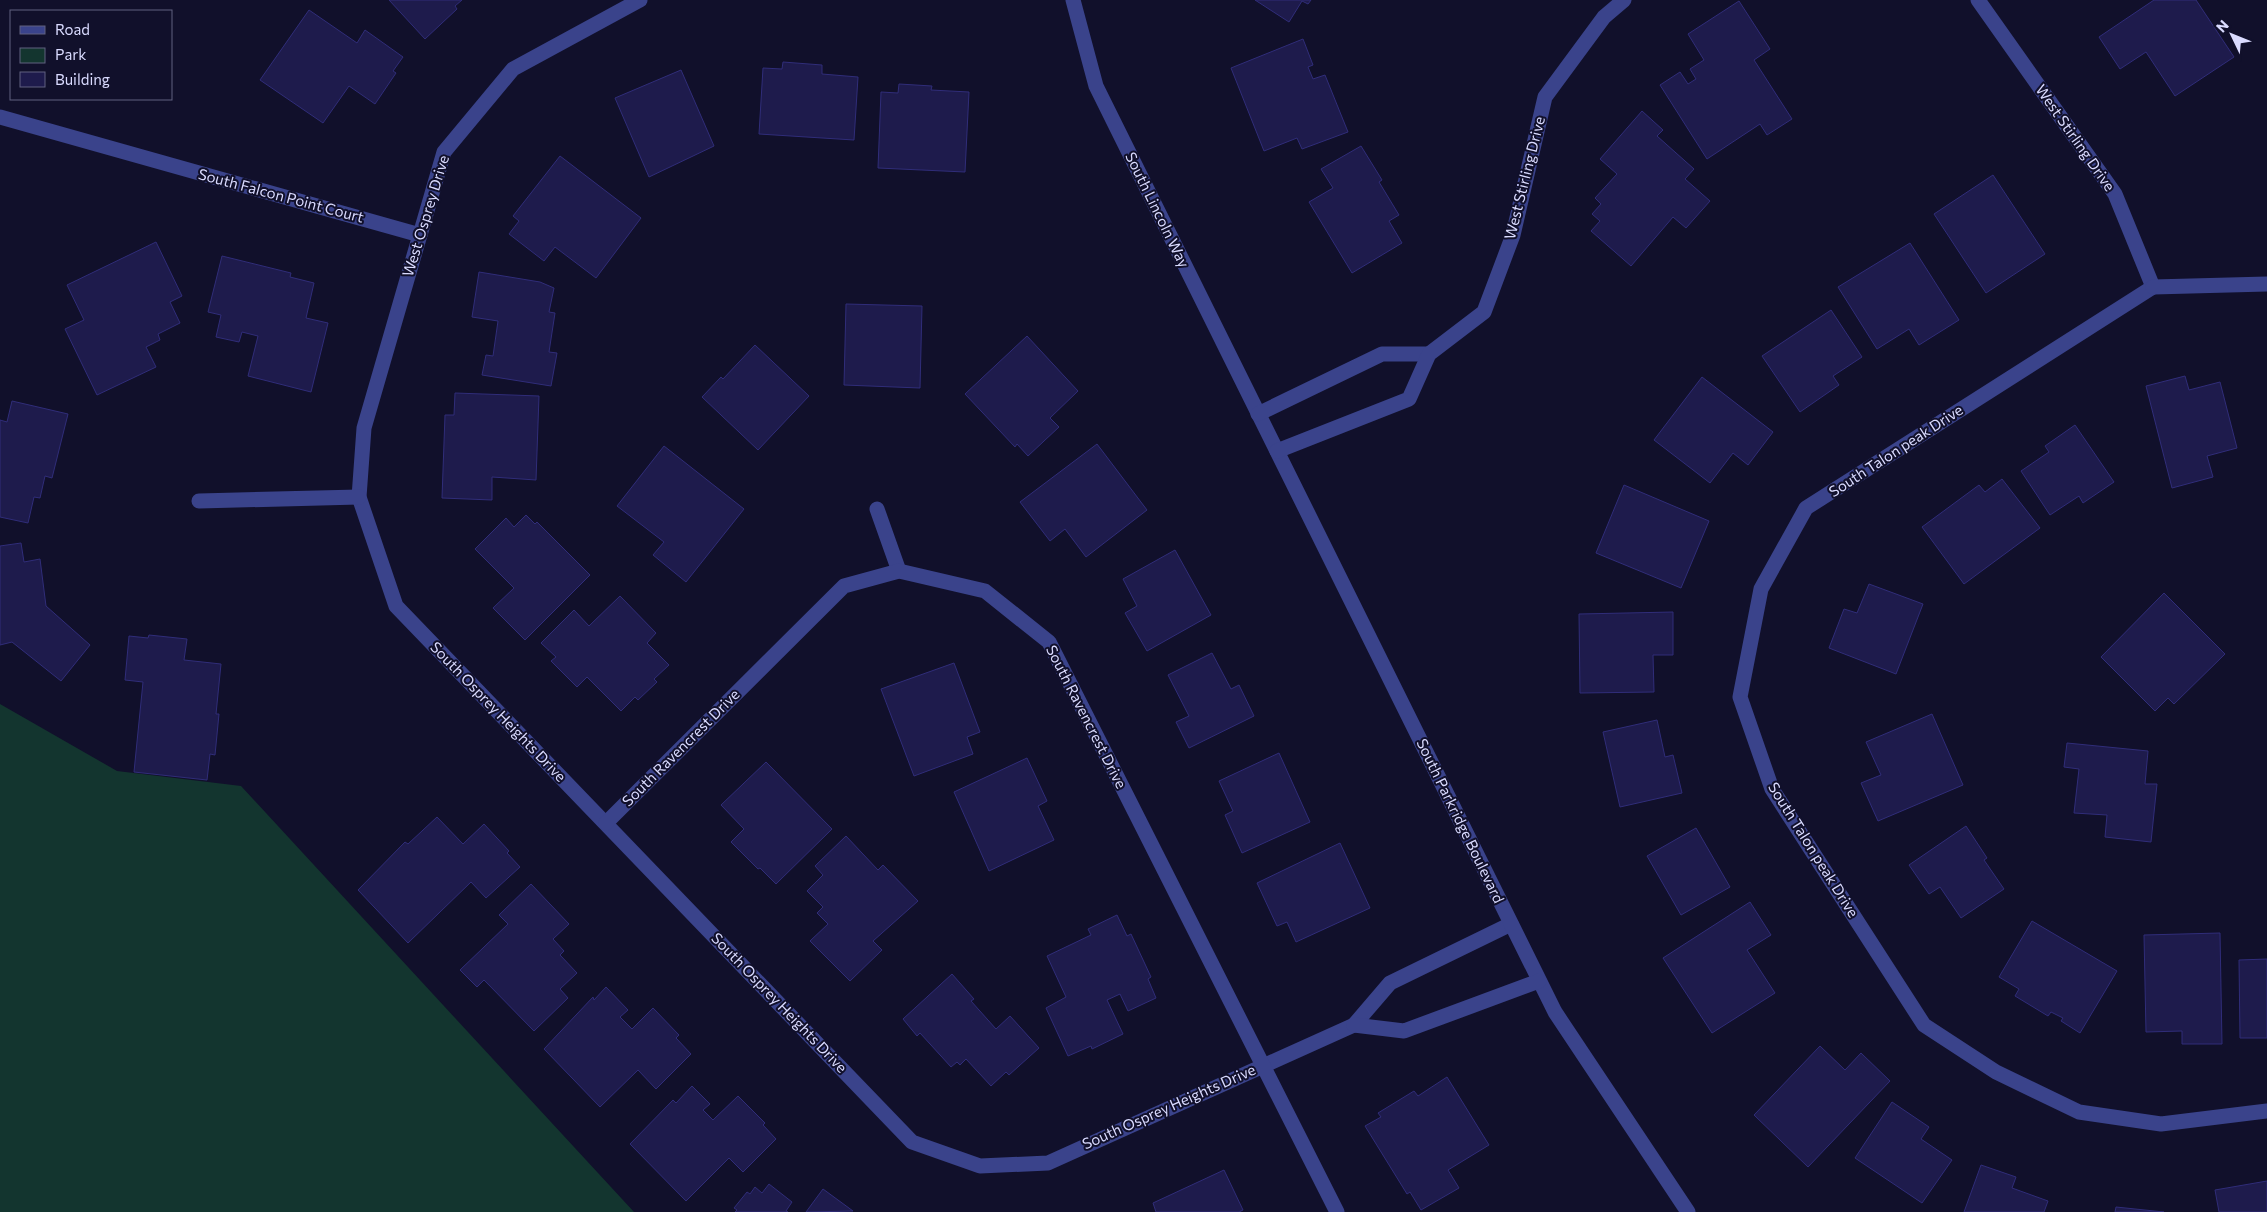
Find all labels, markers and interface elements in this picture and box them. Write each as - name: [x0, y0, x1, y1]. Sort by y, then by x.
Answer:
- legend: [10, 10, 172, 100]
- north arrow: [2207, 10, 2257, 60]
- text: N: [2212, 16, 2232, 35]
- text: Road: [55, 20, 90, 38]
- text: Park: [55, 45, 86, 63]
- text: Building: [55, 70, 110, 88]
- street label: West Stirling Drive: [2032, 81, 2119, 194]
- street label: West Stirling Drive: [1500, 114, 1548, 241]
- street label: South Lincoln Way: [1122, 149, 1194, 271]
- street label: West Osprey Drive: [398, 153, 452, 279]
- street label: South Falcon Point Court: [196, 164, 366, 226]
- street label: South Talon peak Drive: [1825, 400, 1966, 500]
- street label: South Osprey Heights Drive: [427, 638, 570, 785]
- street label: South Ravencrest Drive: [1043, 642, 1131, 791]
- street label: South Ravencrest Drive: [618, 685, 743, 810]
- street label: South Parkridge Boulevard: [1413, 735, 1509, 906]
- street label: South Talon peak Drive: [1765, 779, 1863, 920]
- street label: South Osprey Heights Drive: [708, 929, 851, 1076]
- street label: South Osprey Heights Drive: [1079, 1060, 1258, 1152]

